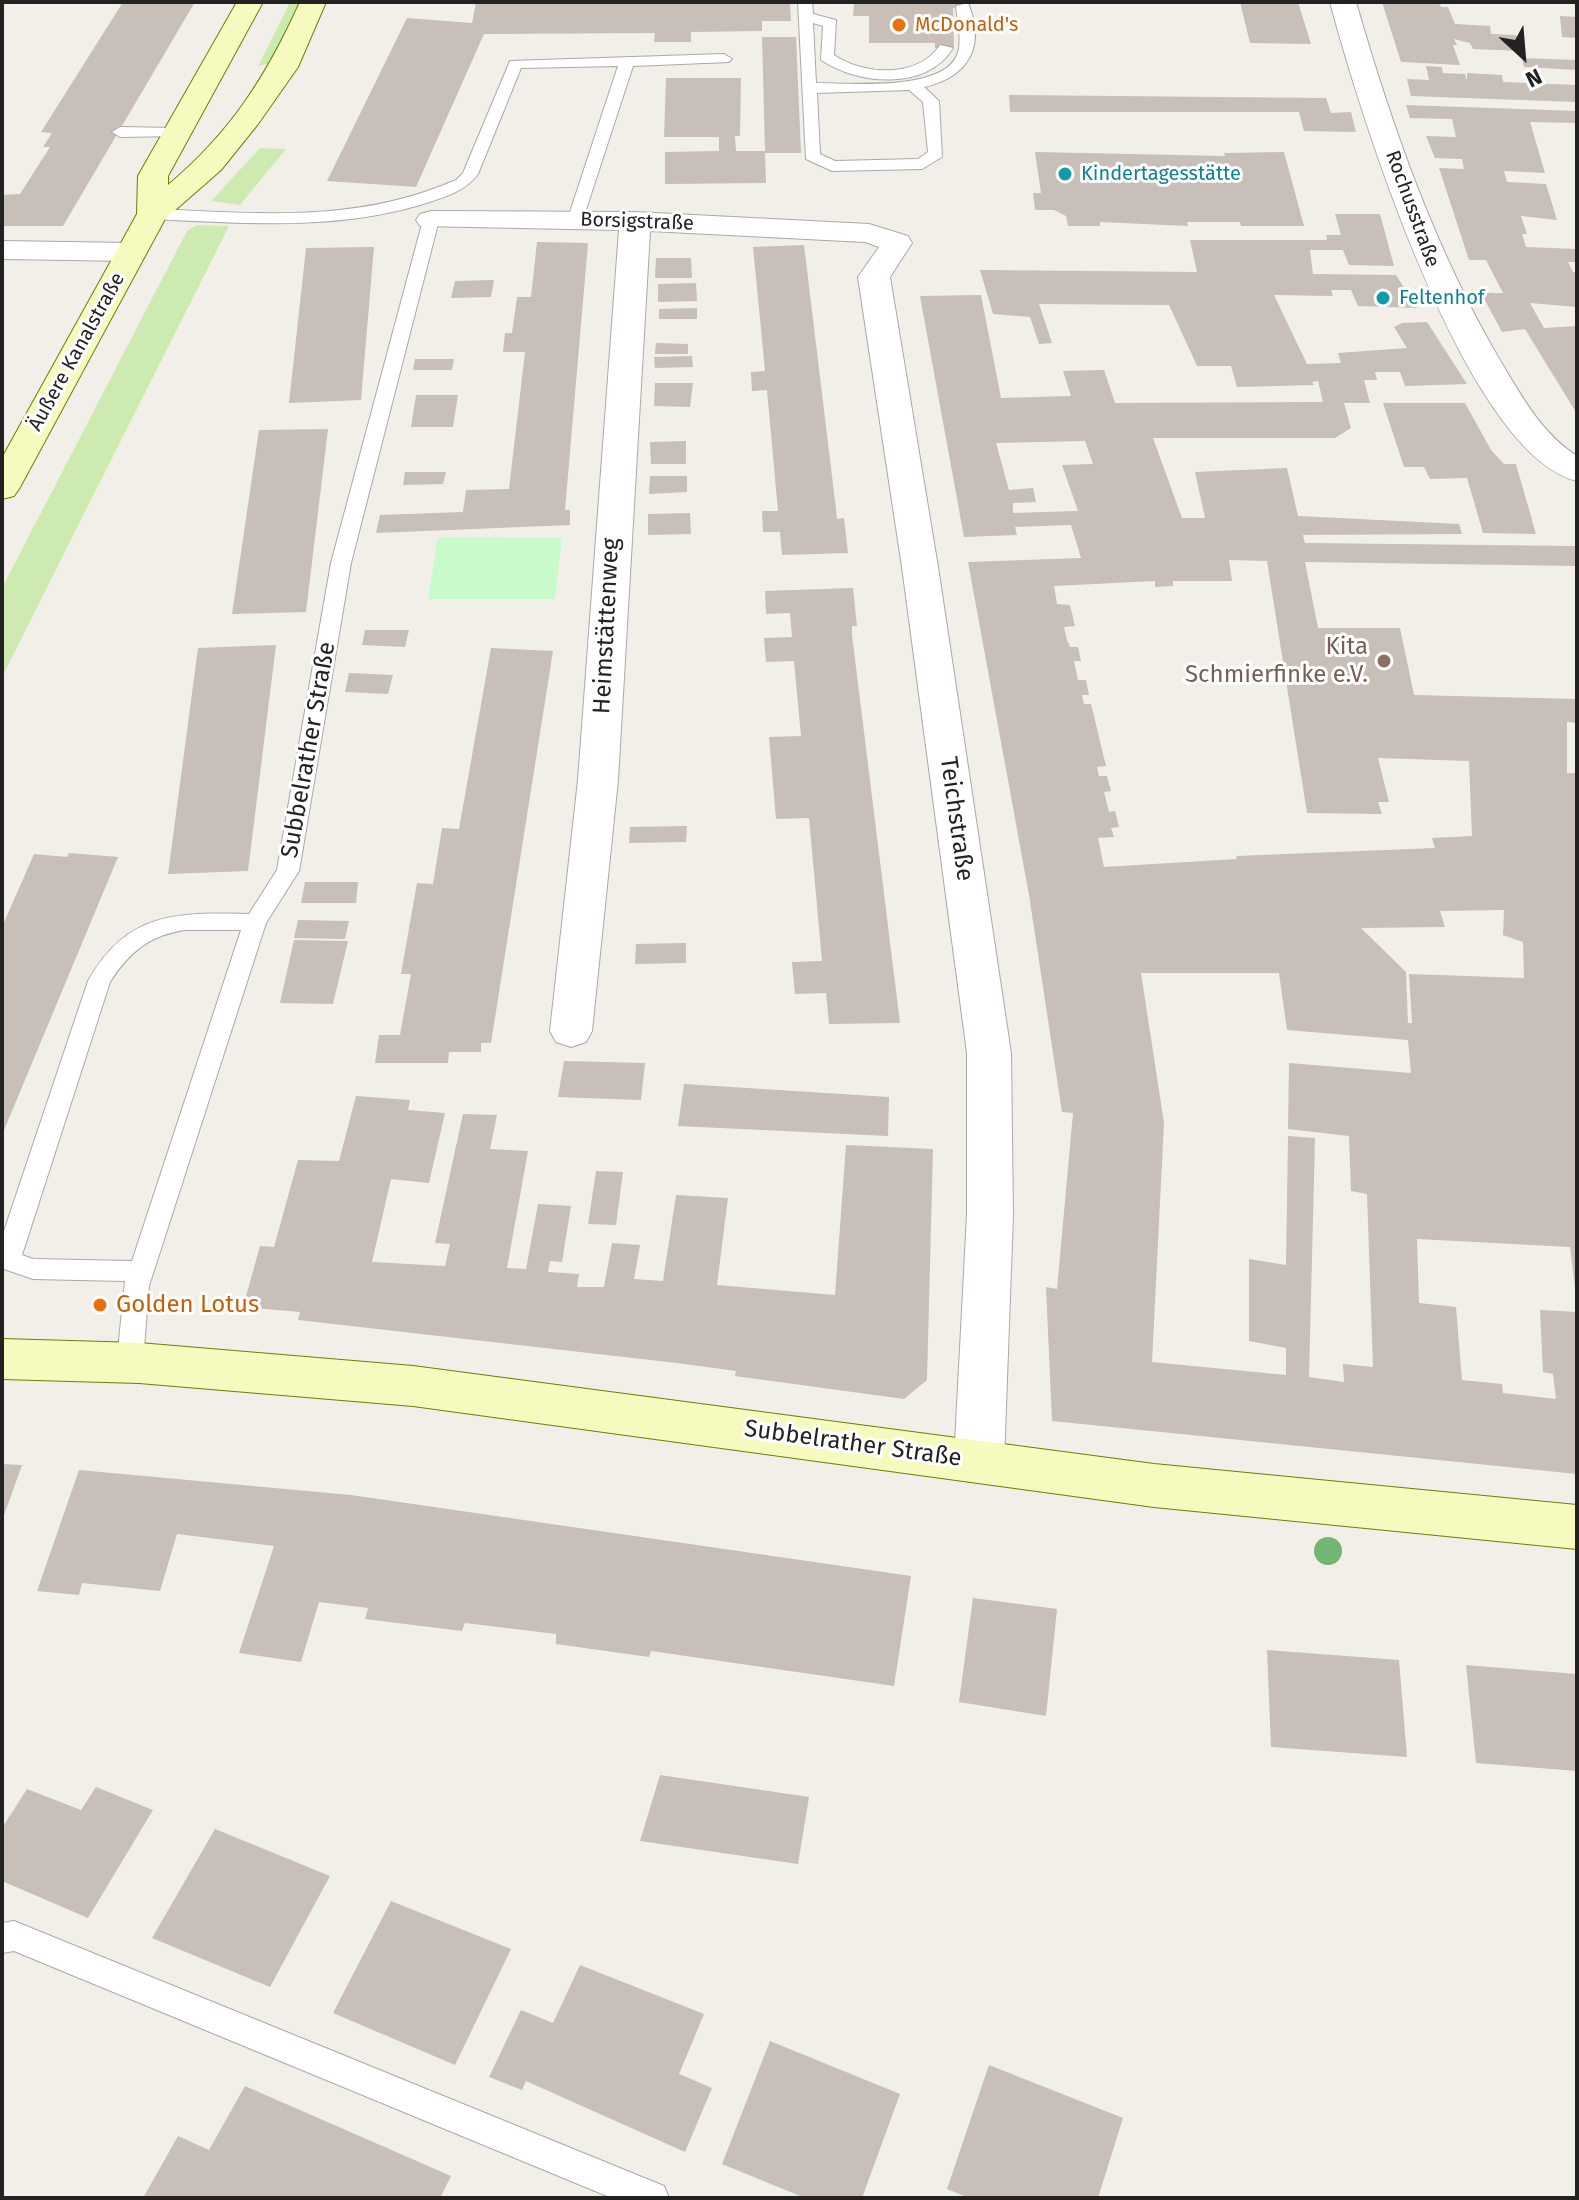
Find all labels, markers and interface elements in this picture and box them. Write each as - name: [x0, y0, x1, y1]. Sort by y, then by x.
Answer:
- place label: McDonald's: [915, 13, 1018, 37]
- marker: McDonald's: [890, 16, 908, 34]
- north arrow: [1483, 16, 1563, 96]
- text: N: [1521, 63, 1546, 93]
- street label: Rochusstraße: [1380, 147, 1444, 271]
- place label: Kindertagesstätte: [1081, 162, 1241, 186]
- marker: Kindertagesstätte: [1056, 165, 1074, 183]
- street label: Borsigstraße: [580, 208, 694, 236]
- street label: Äußere Kanalstraße: [24, 269, 130, 435]
- place label: Feltenhof: [1399, 286, 1485, 310]
- marker: Feltenhof: [1374, 289, 1392, 307]
- street label: Heimstättenweg: [588, 537, 626, 715]
- place label: Kita Schmierfinke e.V.: [1185, 633, 1368, 689]
- street label: Subbelrather Straße: [276, 640, 342, 860]
- marker: Kita Schmierfinke e.V.: [1375, 652, 1393, 670]
- street label: Teichstraße: [933, 755, 979, 883]
- place label: Golden Lotus: [116, 1291, 259, 1319]
- marker: Golden Lotus: [91, 1296, 109, 1314]
- street label: Subbelrather Straße: [743, 1414, 963, 1474]

